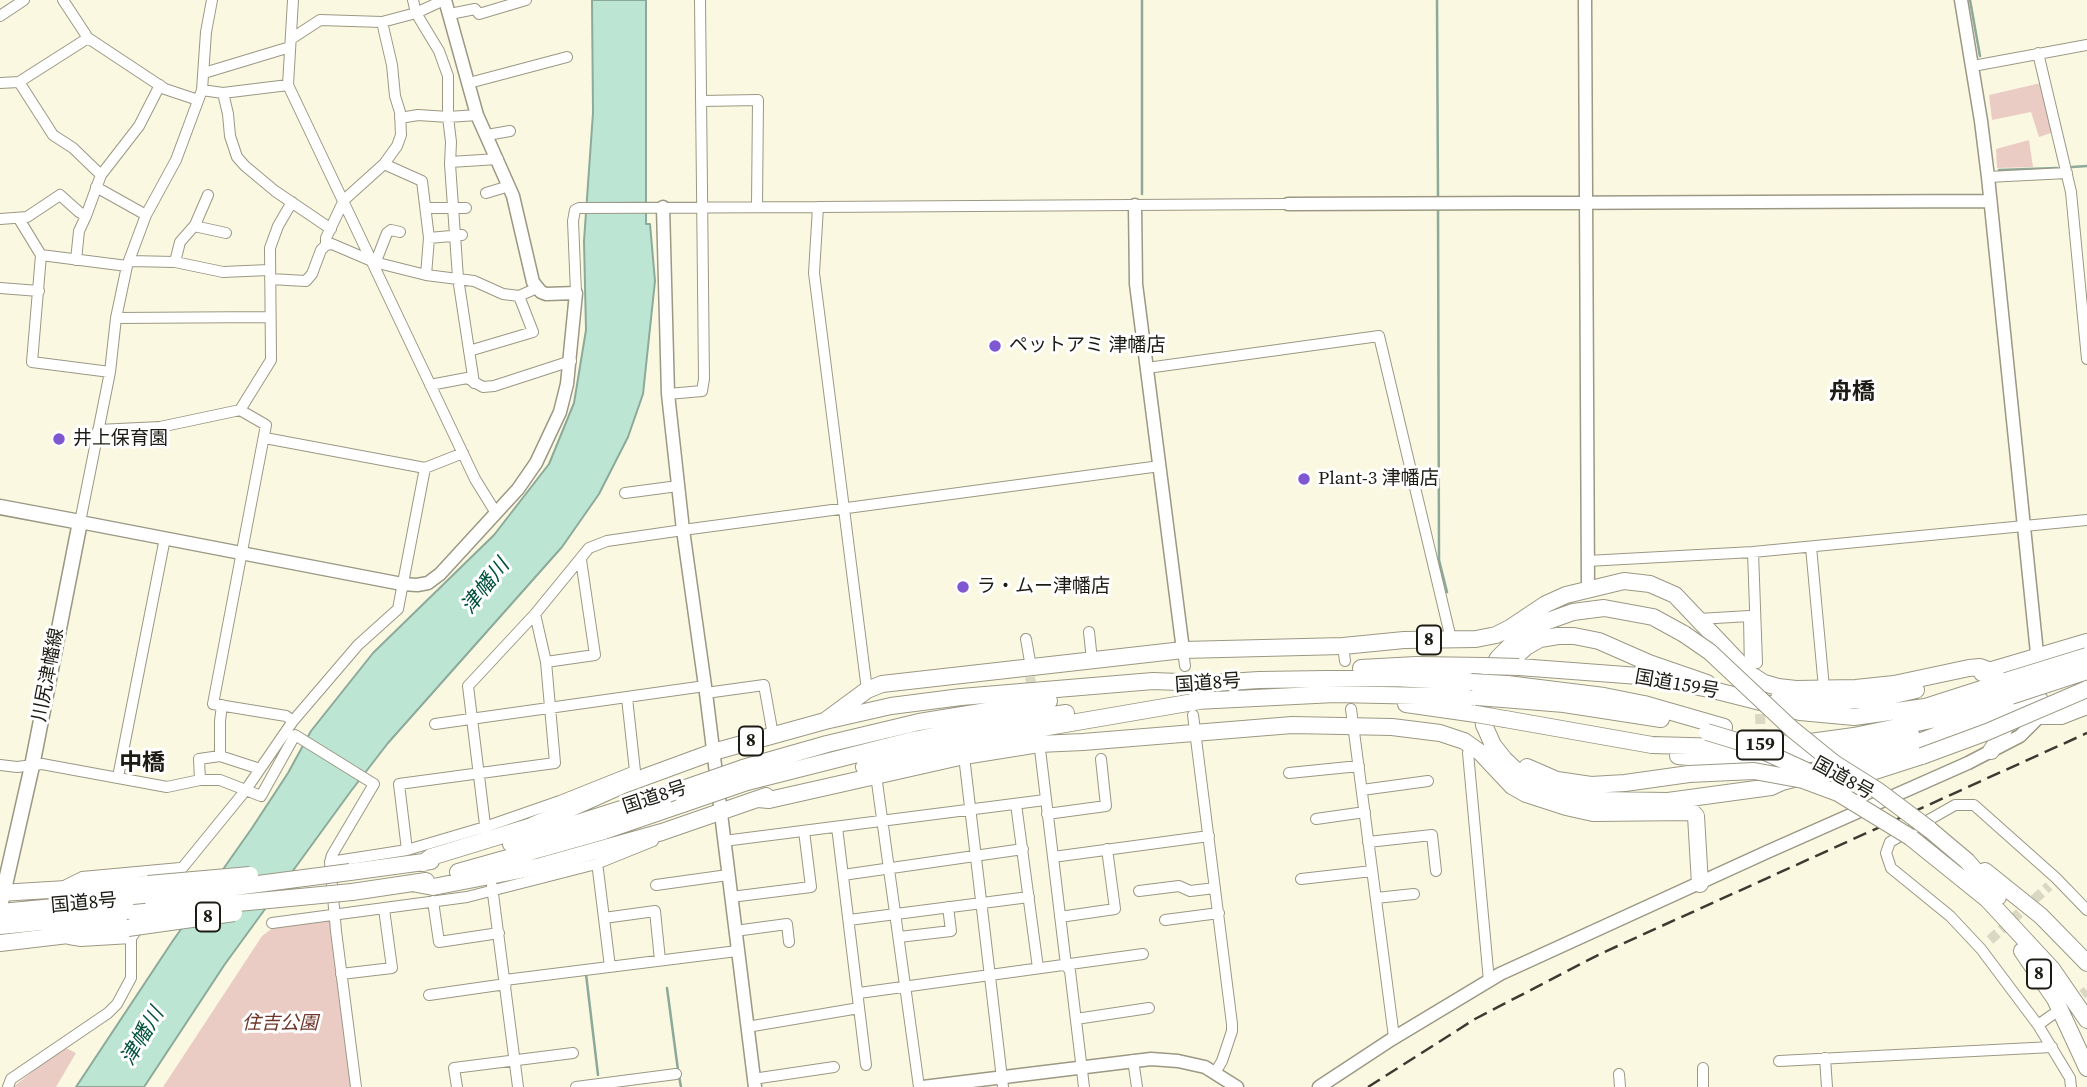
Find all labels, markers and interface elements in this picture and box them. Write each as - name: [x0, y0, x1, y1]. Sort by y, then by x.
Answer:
- place label: ペットアミ 津幡店: [1009, 335, 1165, 357]
- marker: ペットアミ 津幡店: [987, 338, 1003, 354]
- district label: 舟橋: [1829, 379, 1875, 407]
- place label: 井上保育園: [73, 428, 168, 450]
- marker: 井上保育園: [51, 431, 67, 447]
- place label: Plant-3 津幡店: [1318, 468, 1439, 490]
- marker: Plant-3 津幡店: [1296, 471, 1312, 487]
- water label: 津幡川: [457, 554, 515, 620]
- place label: ラ・ムー津幡店: [977, 576, 1110, 598]
- marker: ラ・ムー津幡店: [955, 579, 971, 595]
- street label: 川尻津幡線: [29, 626, 69, 724]
- road number: 8: [1417, 626, 1441, 654]
- street label: 国道159号: [1633, 666, 1721, 704]
- street label: 国道8号: [1174, 670, 1242, 698]
- road number: 8: [739, 726, 763, 756]
- road number: 159: [1737, 730, 1783, 760]
- district label: 中橋: [119, 750, 165, 778]
- street label: 国道8号: [1808, 753, 1878, 805]
- street label: 国道8号: [620, 777, 690, 819]
- street label: 国道8号: [50, 890, 118, 918]
- road number: 8: [196, 902, 220, 932]
- road number: 8: [2027, 959, 2051, 988]
- water label: 津幡川: [116, 1004, 170, 1070]
- park label: 住吉公園: [242, 1013, 318, 1035]

